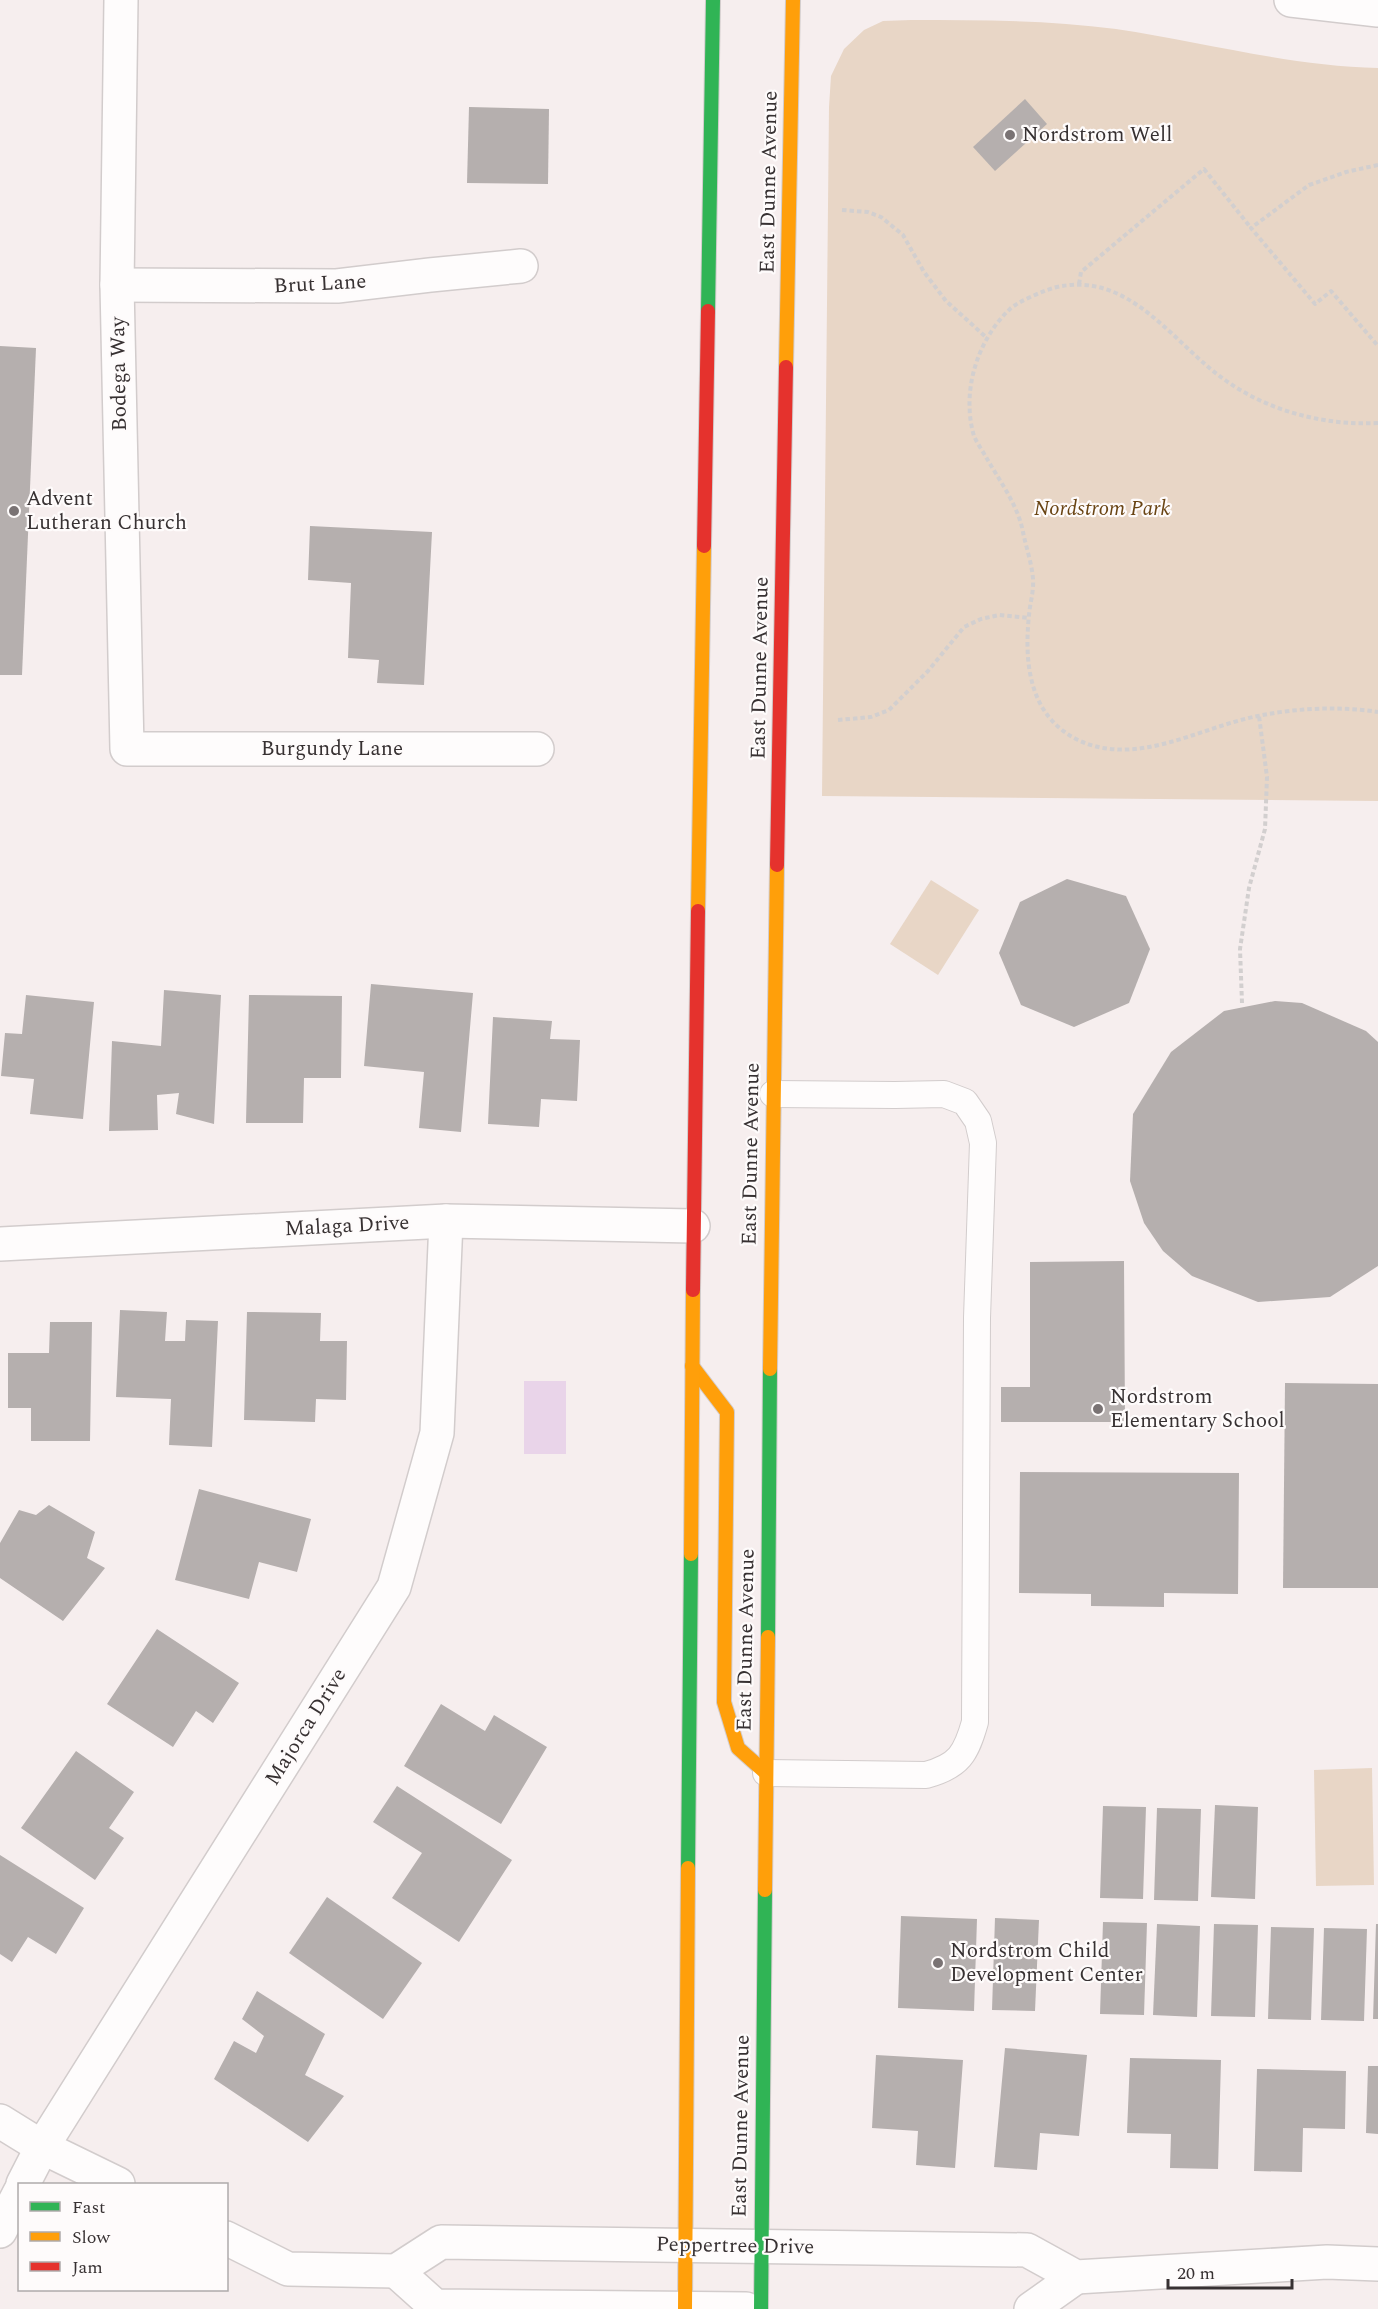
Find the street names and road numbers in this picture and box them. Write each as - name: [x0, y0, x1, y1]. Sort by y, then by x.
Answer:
- street label: East Dunne Avenue: [751, 90, 787, 274]
- street label: Brut Lane: [273, 266, 367, 302]
- street label: Bodega Way: [102, 316, 136, 432]
- street label: East Dunne Avenue: [742, 576, 778, 760]
- street label: Burgundy Lane: [261, 733, 403, 765]
- street label: East Dunne Avenue: [733, 1062, 769, 1246]
- street label: Malaga Drive: [284, 1207, 410, 1245]
- street label: East Dunne Avenue: [728, 1548, 764, 1732]
- street label: Majorca Drive: [257, 1662, 355, 1792]
- street label: East Dunne Avenue: [723, 2034, 759, 2218]
- street label: Peppertree Drive: [655, 2229, 815, 2263]

